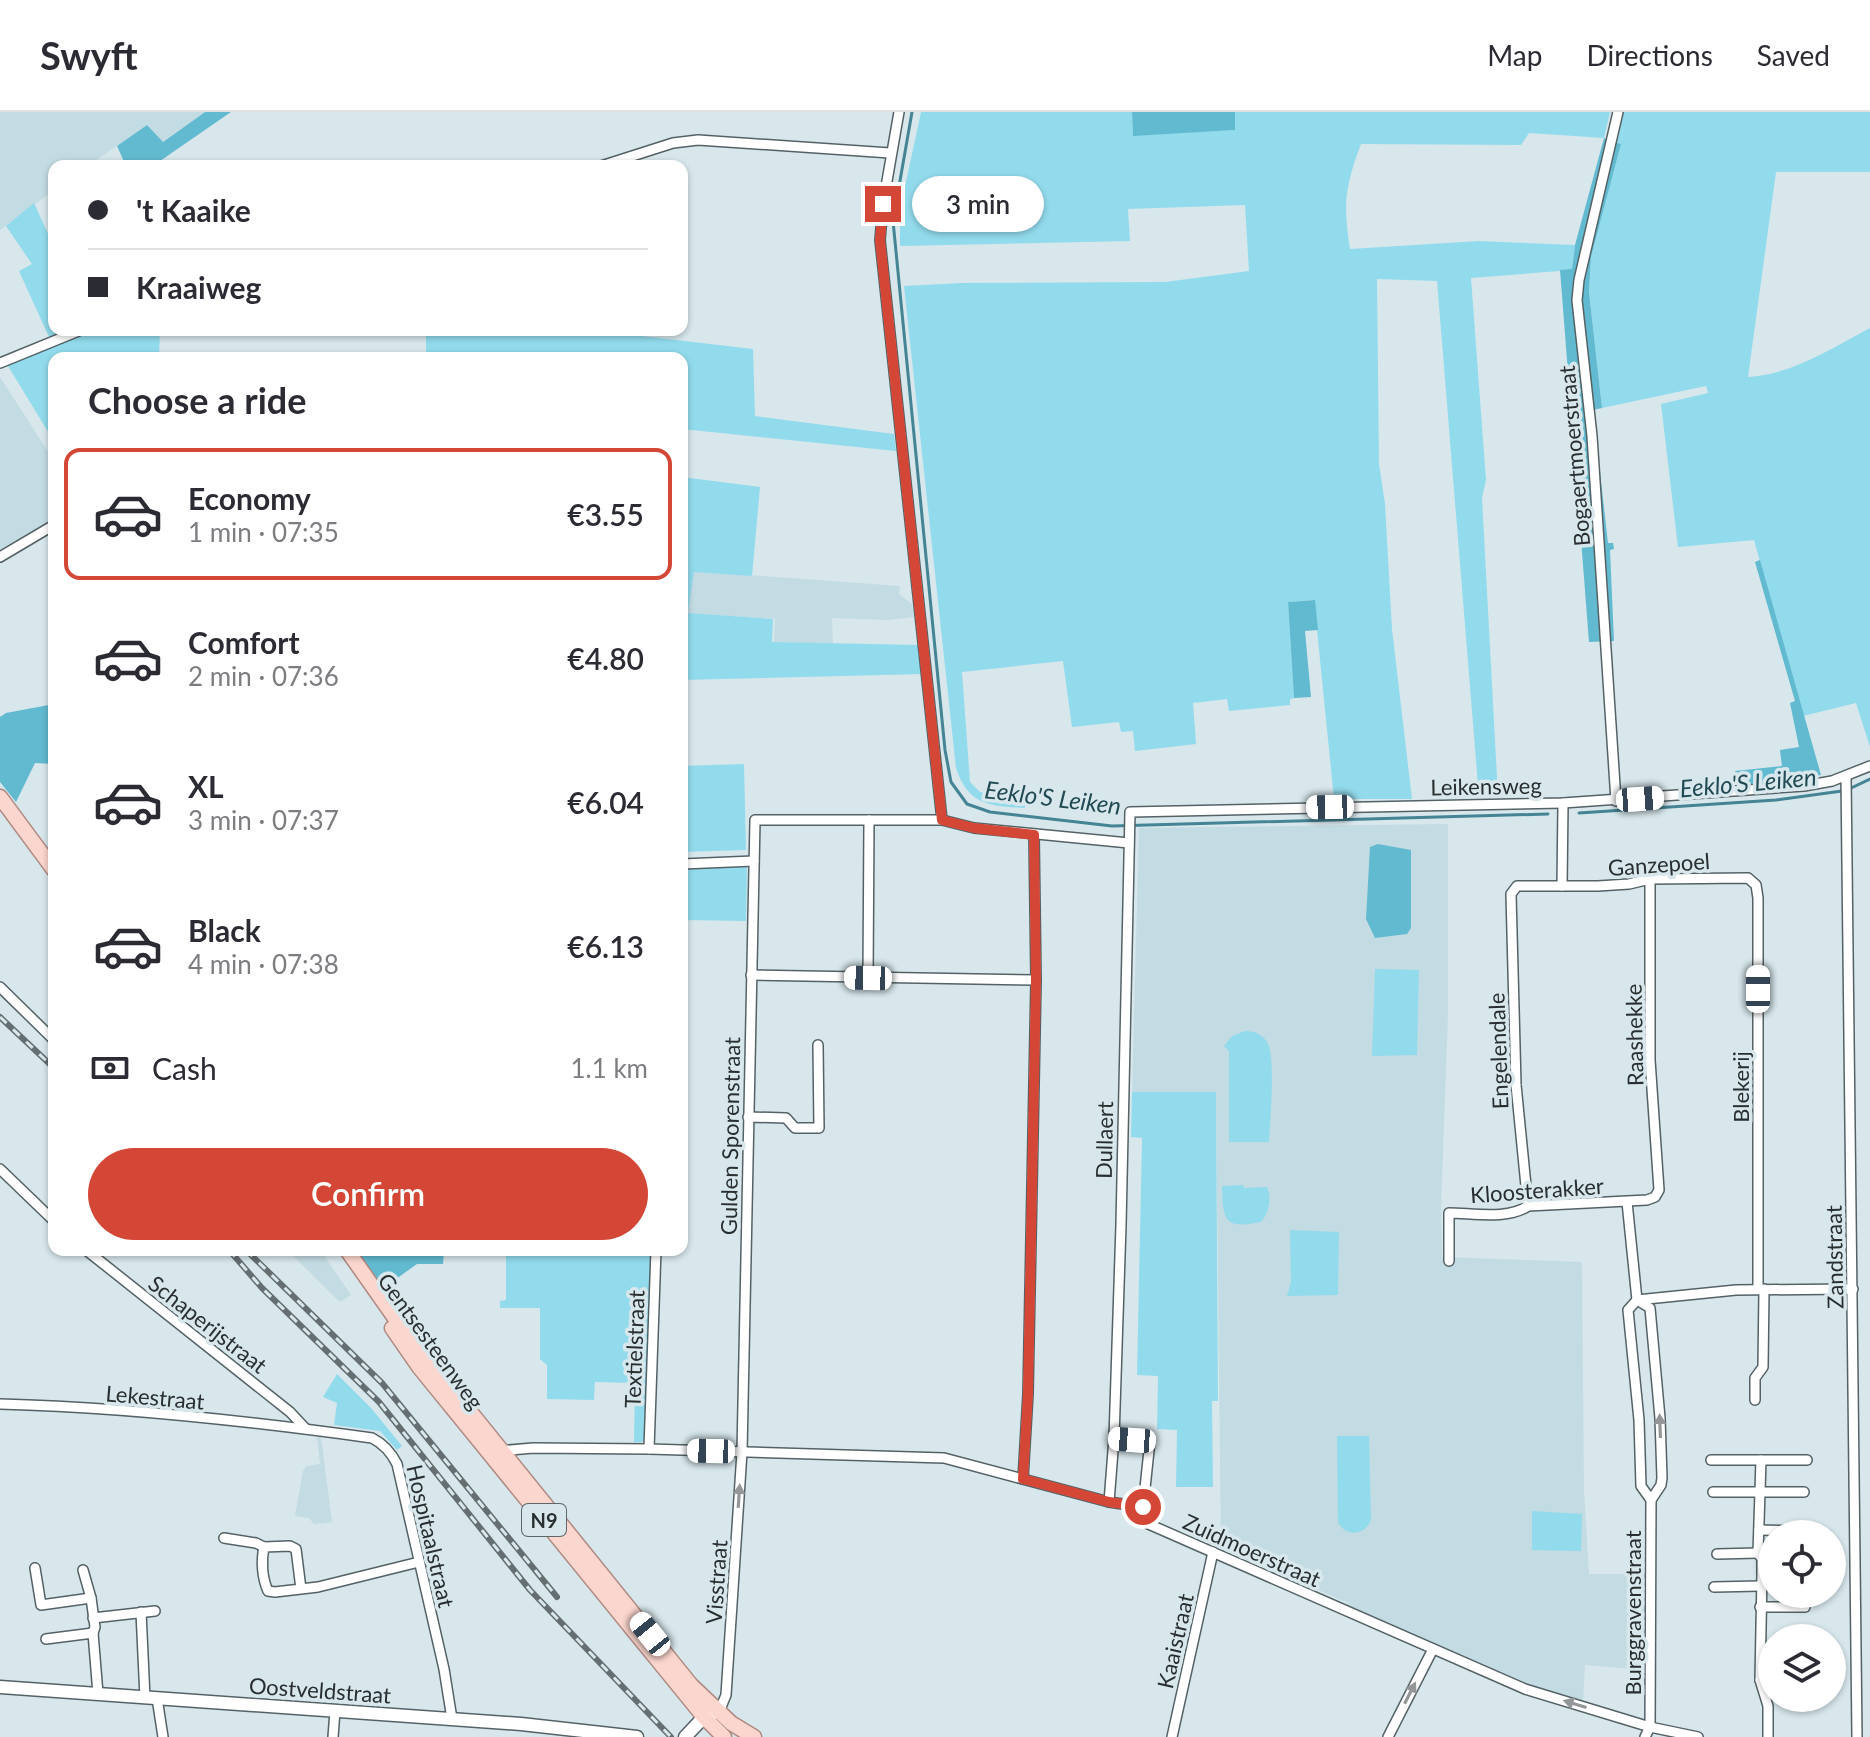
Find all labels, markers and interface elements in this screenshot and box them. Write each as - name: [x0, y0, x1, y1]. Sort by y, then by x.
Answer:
- text: Swyft: [40, 32, 138, 78]
- text: Map: [1487, 38, 1542, 72]
- text: Directions: [1586, 38, 1713, 72]
- text: Saved: [1757, 38, 1830, 72]
- callout: 3 min: [911, 176, 1043, 232]
- route end: [865, 186, 901, 222]
- text: 3 min: [946, 188, 1010, 220]
- text: 't Kaaike: [136, 192, 251, 228]
- text: Kraaiweg: [136, 269, 261, 305]
- street label: Bogaertmoerstraat: [1553, 364, 1595, 548]
- text: Choose a ride: [88, 378, 307, 422]
- icon: car: [92, 478, 164, 550]
- text: Economy: [188, 480, 311, 516]
- text: €3.55: [567, 496, 644, 532]
- text: 1 min · 07:35: [188, 516, 339, 548]
- icon: car: [92, 622, 164, 694]
- text: Comfort: [188, 624, 300, 660]
- text: €4.80: [567, 640, 644, 676]
- text: 2 min · 07:36: [188, 660, 339, 692]
- water label: Eeklo'S Leiken: [1678, 762, 1818, 802]
- icon: car: [92, 766, 164, 838]
- text: XL: [188, 768, 224, 804]
- street label: Leikensweg: [1430, 772, 1542, 800]
- water label: Eeklo'S Leiken: [983, 774, 1123, 820]
- text: €6.04: [567, 784, 644, 820]
- car: [1615, 785, 1665, 813]
- car: [1306, 795, 1354, 819]
- text: 3 min · 07:37: [188, 804, 339, 836]
- street label: Ganzepoel: [1607, 847, 1711, 881]
- icon: car: [92, 910, 164, 982]
- text: Black: [188, 912, 261, 948]
- text: €6.13: [567, 928, 644, 964]
- text: 4 min · 07:38: [188, 948, 339, 980]
- car: [1746, 965, 1770, 1013]
- car: [844, 966, 892, 990]
- street label: Raashekke: [1620, 984, 1648, 1086]
- street label: Engelendale: [1482, 992, 1514, 1110]
- street label: Gulden Sporenstraat: [715, 1037, 745, 1235]
- icon: cash: [88, 1046, 132, 1090]
- text: Cash: [152, 1050, 217, 1086]
- street label: Blekerij: [1727, 1051, 1754, 1123]
- text: 1.1 km: [570, 1052, 648, 1084]
- street label: Dullaert: [1090, 1101, 1118, 1179]
- button: Confirm: [88, 1148, 648, 1240]
- street label: Kloosterakker: [1469, 1172, 1605, 1208]
- street label: Zandstraat: [1820, 1205, 1848, 1309]
- street label: Gentsesteenweg: [373, 1268, 489, 1414]
- street label: Schaperijstraat: [143, 1269, 273, 1379]
- street label: Textielstraat: [618, 1289, 650, 1408]
- street label: Lekestraat: [104, 1379, 206, 1415]
- one-way arrow: [1654, 1413, 1667, 1438]
- car: [1107, 1426, 1157, 1454]
- car: [687, 1439, 735, 1463]
- street label: Hospitaalstraat: [401, 1462, 461, 1610]
- one-way arrow: [733, 1484, 746, 1509]
- route start: [1125, 1489, 1161, 1525]
- road number: N9: [522, 1504, 566, 1536]
- street label: Zuidmoerstraat: [1179, 1508, 1325, 1592]
- map controls: [1758, 1520, 1846, 1712]
- button: locate: [1758, 1520, 1846, 1608]
- street label: Burggravenstraat: [1619, 1530, 1646, 1696]
- street label: Visstraat: [700, 1539, 732, 1625]
- street label: Kaaistraat: [1151, 1591, 1199, 1691]
- car: [626, 1608, 674, 1660]
- button: layers: [1758, 1624, 1846, 1712]
- street label: Oostveldstraat: [248, 1672, 392, 1708]
- one-way arrow: [1404, 1681, 1417, 1704]
- one-way arrow: [1563, 1697, 1587, 1710]

